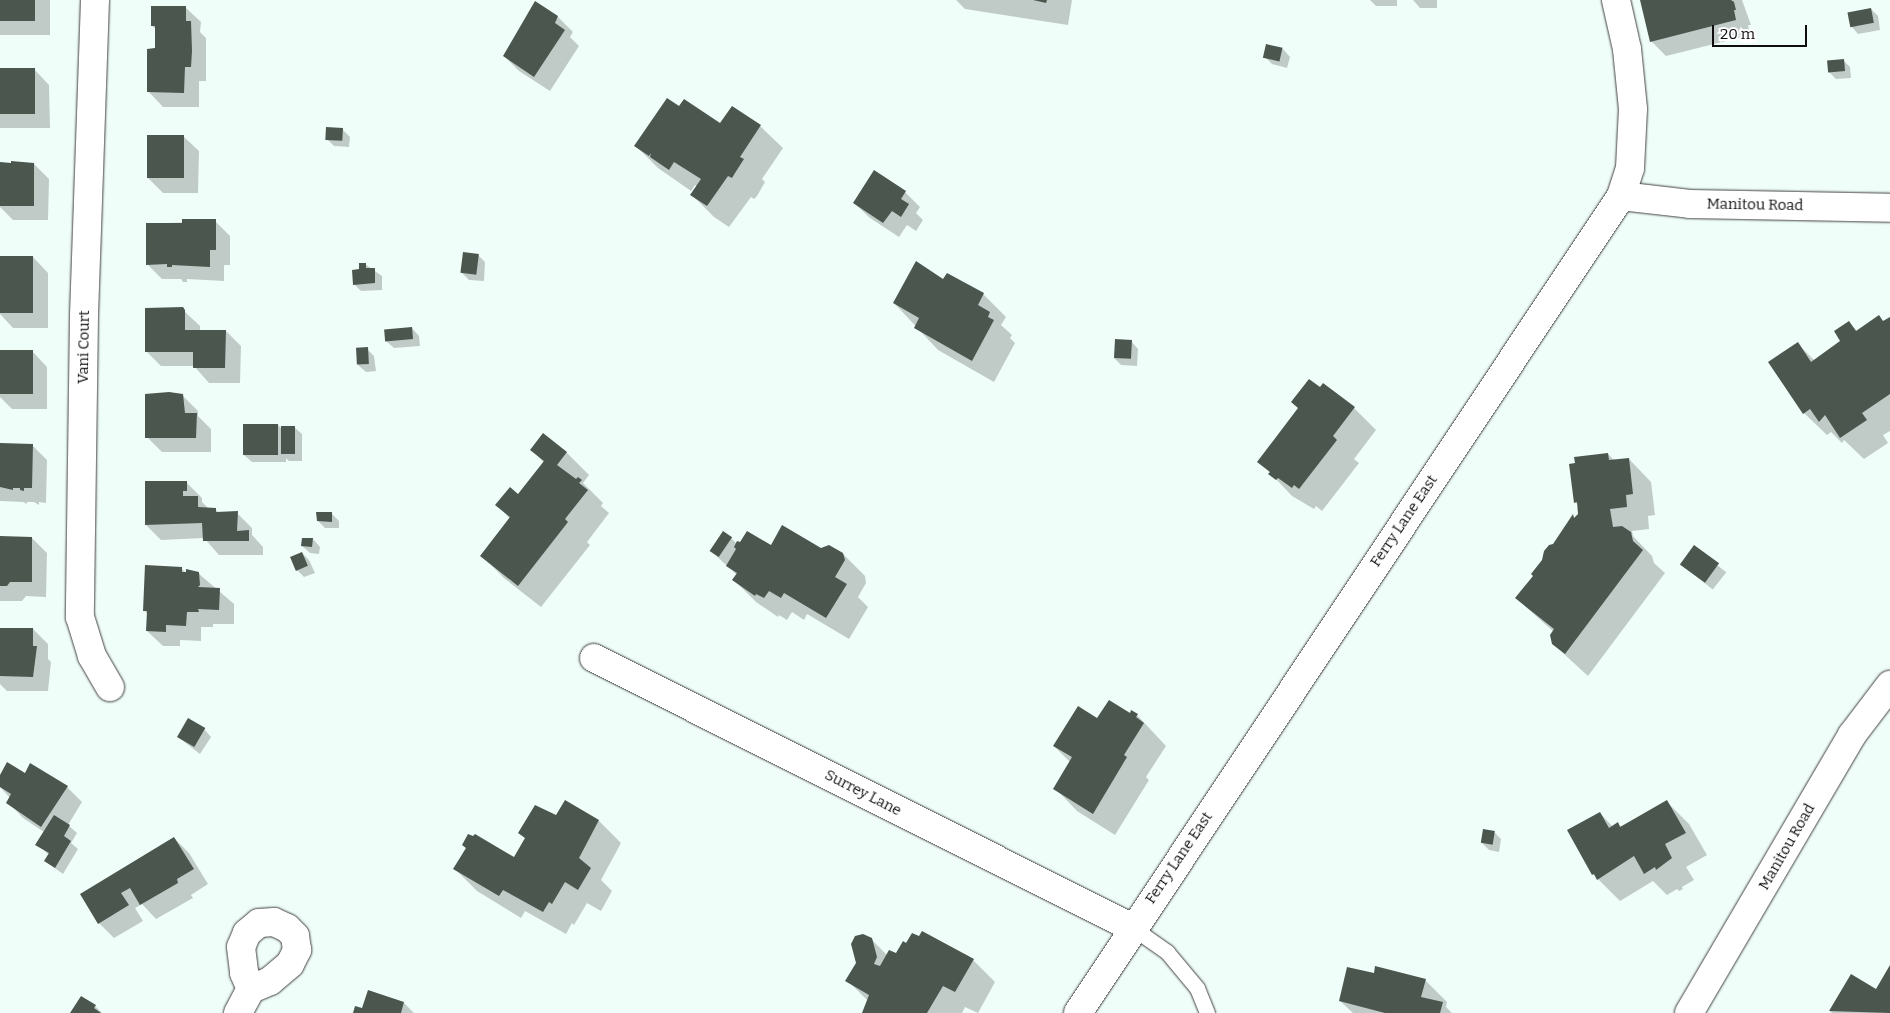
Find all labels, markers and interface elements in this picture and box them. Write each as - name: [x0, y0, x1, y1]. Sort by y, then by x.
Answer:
- scale bar: [1715, 15, 1810, 47]
- text: 20 m: [1720, 25, 1755, 43]
- street label: Manitou Road: [1706, 195, 1804, 215]
- street label: Vani Court: [74, 310, 94, 384]
- street label: Ferry Lane East: [1367, 472, 1441, 570]
- street label: Surrey Lane: [822, 766, 904, 820]
- street label: Manitou Road: [1755, 801, 1819, 893]
- street label: Ferry Lane East: [1142, 809, 1216, 907]

